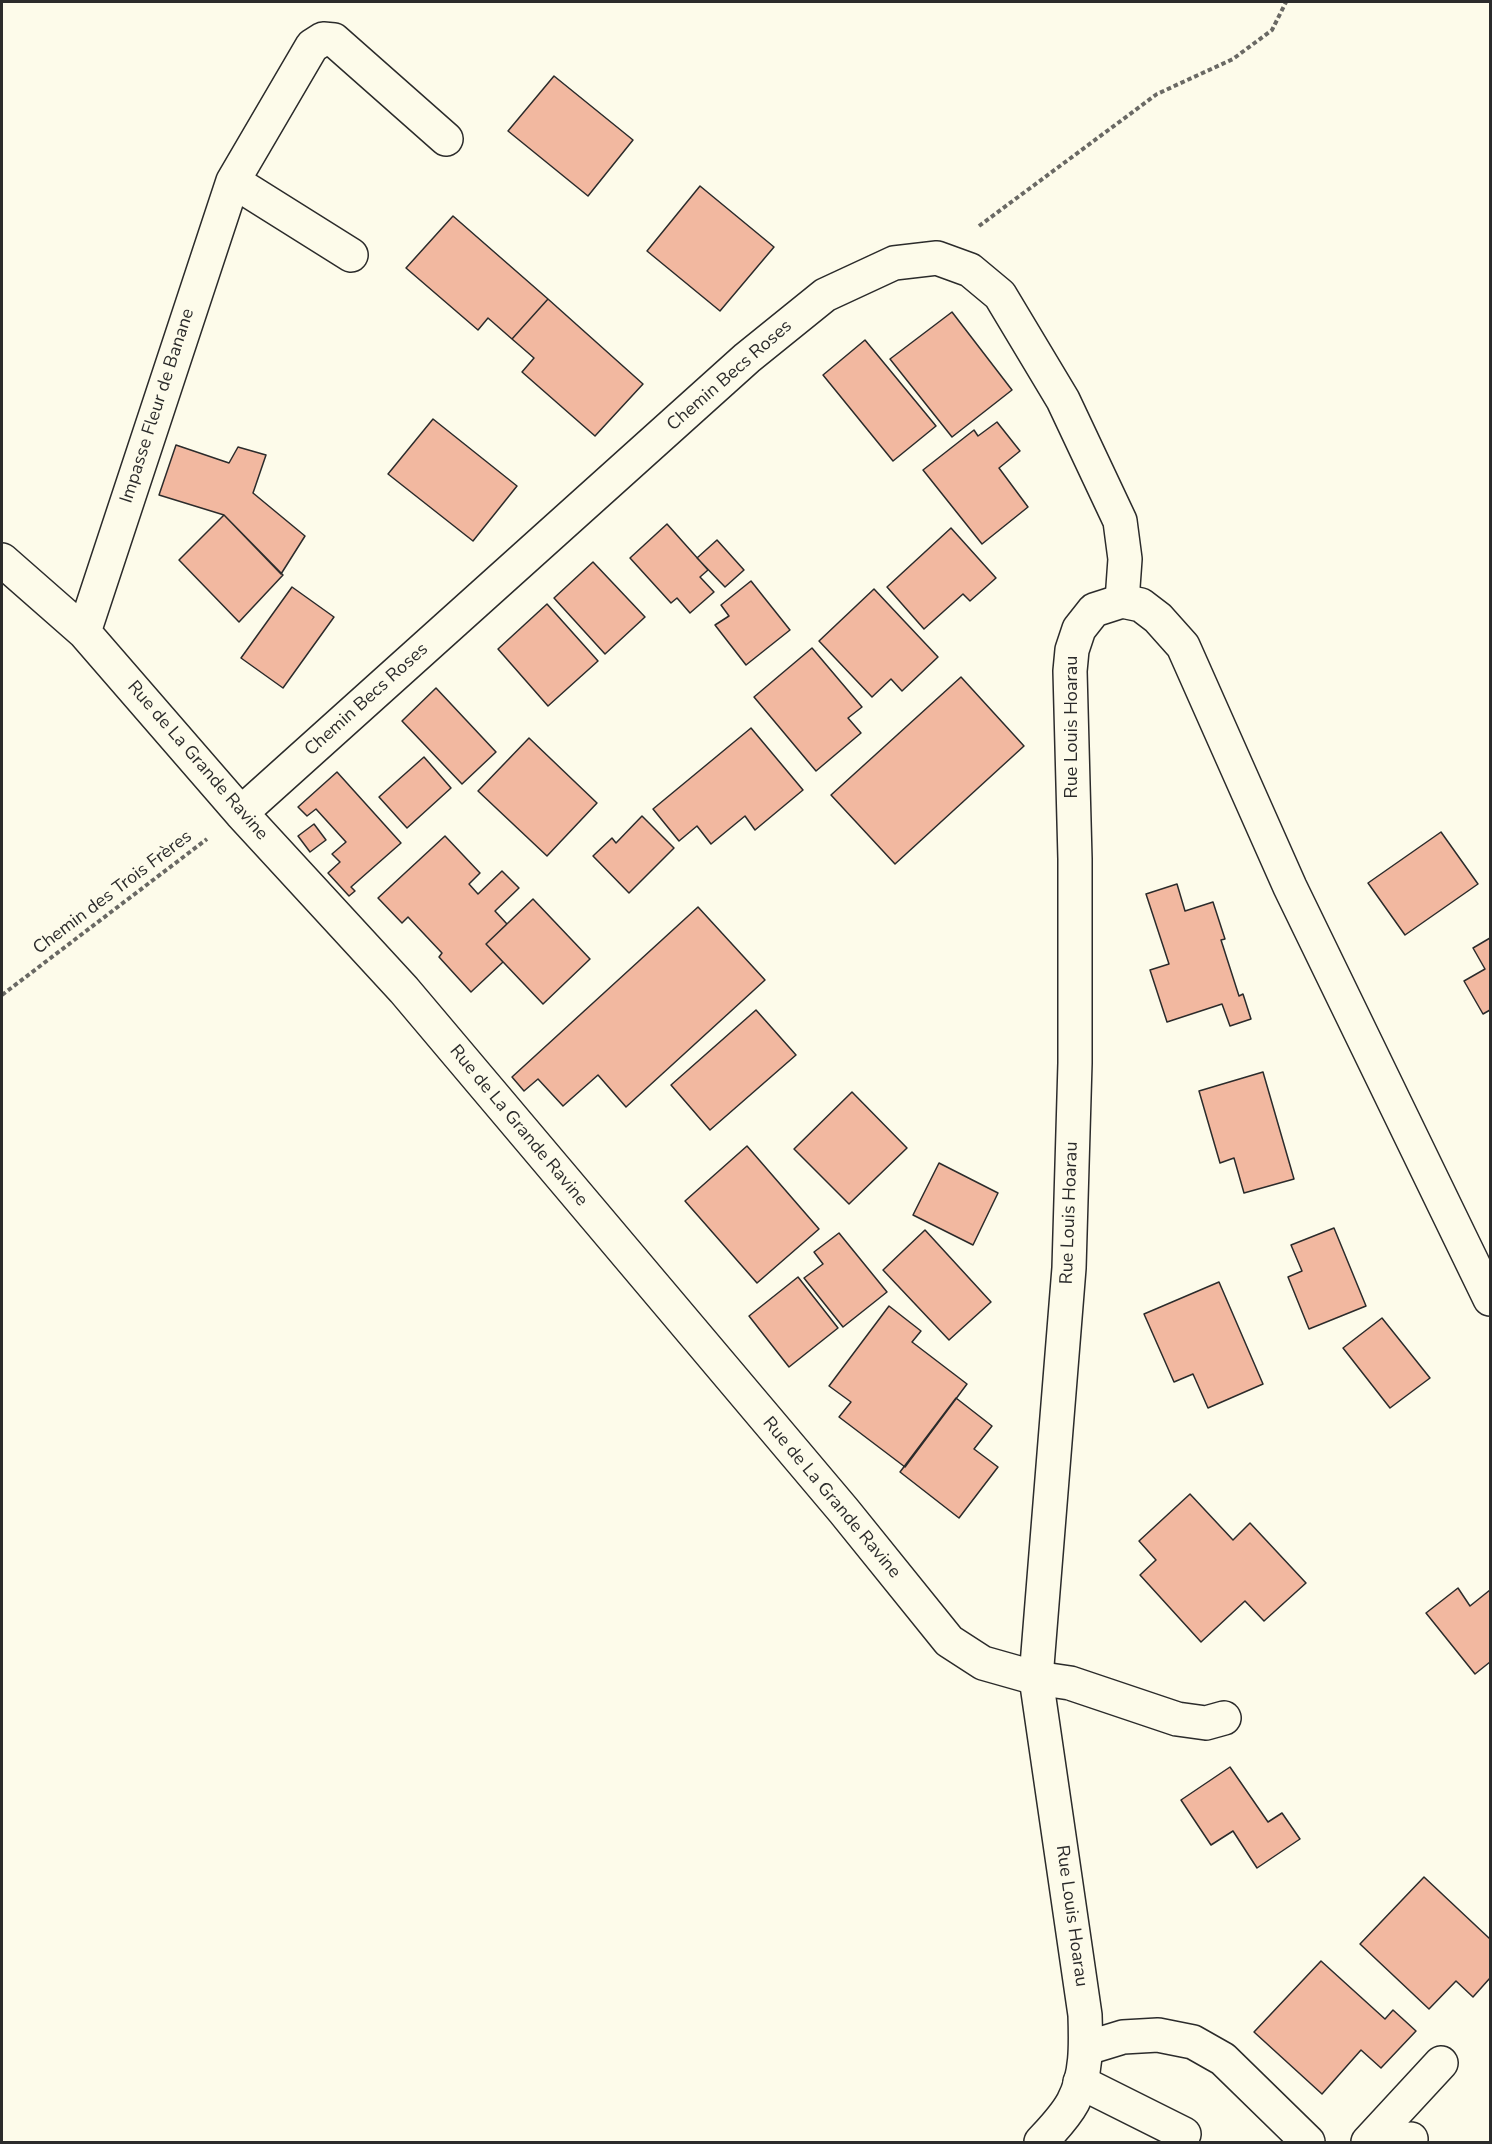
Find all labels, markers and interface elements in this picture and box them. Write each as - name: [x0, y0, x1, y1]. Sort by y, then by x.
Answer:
- street label: Impasse Fleur de Banane: [116, 306, 200, 506]
- street label: Chemin Becs Roses: [663, 316, 797, 436]
- street label: Chemin Becs Roses: [301, 639, 433, 761]
- street label: Rue Louis Hoarau: [1062, 656, 1084, 798]
- street label: Rue de La Grande Ravine: [122, 677, 272, 845]
- street label: Chemin des Trois Frères: [29, 826, 197, 960]
- street label: Rue de La Grande Ravine: [444, 1041, 592, 1211]
- street label: Rue Louis Hoarau: [1057, 1141, 1083, 1285]
- street label: Rue de La Grande Ravine: [757, 1413, 905, 1583]
- street label: Rue Louis Hoarau: [1050, 1844, 1092, 1988]

